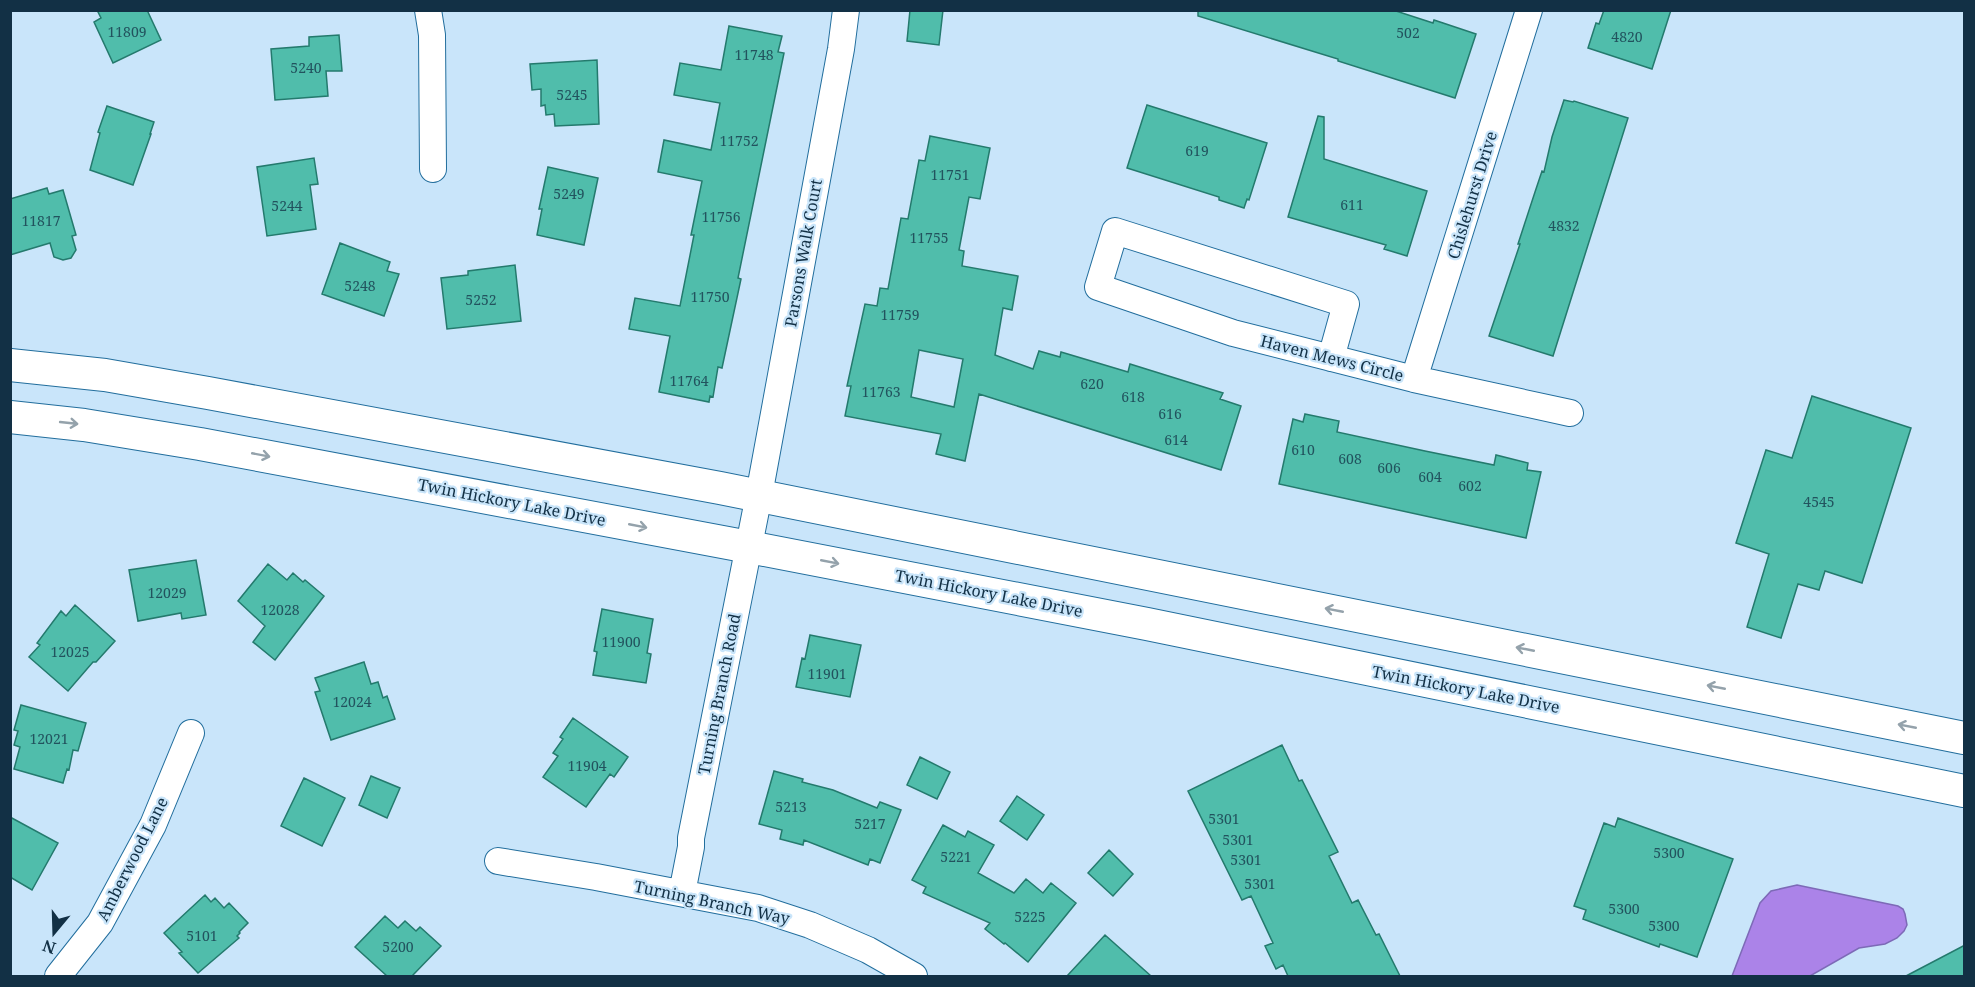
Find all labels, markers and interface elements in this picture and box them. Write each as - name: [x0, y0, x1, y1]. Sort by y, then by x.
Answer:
- house number: 11809: [107, 22, 147, 41]
- house number: 502: [1396, 23, 1420, 42]
- house number: 4820: [1611, 27, 1643, 46]
- house number: 11748: [734, 45, 774, 64]
- house number: 5240: [290, 58, 322, 77]
- house number: 5245: [556, 85, 588, 104]
- street label: Chislehurst Drive: [1442, 128, 1502, 262]
- house number: 11752: [719, 131, 759, 150]
- house number: 619: [1185, 141, 1209, 160]
- house number: 11751: [930, 165, 970, 184]
- street label: Parsons Walk Court: [779, 177, 827, 329]
- house number: 5249: [553, 184, 585, 203]
- house number: 611: [1340, 195, 1364, 214]
- house number: 5244: [271, 196, 303, 215]
- house number: 11756: [701, 207, 741, 226]
- house number: 11817: [21, 211, 61, 230]
- house number: 4832: [1548, 216, 1580, 235]
- house number: 11755: [909, 228, 949, 247]
- house number: 5248: [344, 276, 376, 295]
- house number: 11750: [690, 287, 730, 306]
- house number: 5252: [465, 290, 497, 309]
- house number: 11759: [880, 305, 920, 324]
- street label: Haven Mews Circle: [1258, 330, 1406, 386]
- house number: 11764: [669, 371, 709, 390]
- house number: 620: [1080, 374, 1104, 393]
- house number: 11763: [861, 382, 901, 401]
- house number: 618: [1121, 387, 1145, 406]
- house number: 616: [1158, 404, 1182, 423]
- one-way arrow: [58, 418, 78, 429]
- house number: 614: [1164, 430, 1188, 449]
- house number: 610: [1291, 440, 1315, 459]
- house number: 608: [1338, 449, 1362, 468]
- one-way arrow: [251, 450, 270, 461]
- house number: 606: [1377, 458, 1401, 477]
- house number: 604: [1418, 467, 1442, 486]
- street label: Twin Hickory Lake Drive: [416, 473, 608, 531]
- house number: 602: [1458, 476, 1482, 495]
- house number: 4545: [1803, 492, 1835, 511]
- one-way arrow: [628, 521, 648, 532]
- one-way arrow: [820, 557, 839, 568]
- street label: Twin Hickory Lake Drive: [893, 564, 1085, 622]
- house number: 12029: [147, 583, 187, 602]
- house number: 12028: [260, 600, 300, 619]
- one-way arrow: [1324, 604, 1344, 615]
- street label: Turning Branch Road: [693, 611, 745, 776]
- house number: 11900: [601, 632, 641, 651]
- house number: 12025: [50, 642, 90, 661]
- one-way arrow: [1516, 642, 1535, 654]
- street label: Twin Hickory Lake Drive: [1370, 660, 1562, 718]
- house number: 11901: [807, 664, 847, 683]
- one-way arrow: [1707, 681, 1726, 692]
- house number: 12024: [332, 692, 372, 711]
- one-way arrow: [1898, 720, 1917, 731]
- house number: 12021: [29, 729, 69, 748]
- house number: 11904: [567, 756, 607, 775]
- street label: Amberwood Lane: [91, 793, 173, 925]
- house number: 5213: [775, 797, 807, 816]
- house number: 5301: [1208, 809, 1240, 828]
- house number: 5217: [854, 814, 886, 833]
- house number: 5301: [1222, 830, 1254, 849]
- house number: 5300: [1653, 843, 1685, 862]
- house number: 5221: [940, 847, 972, 866]
- house number: 5301: [1230, 850, 1262, 869]
- house number: 5301: [1244, 874, 1276, 893]
- street label: Turning Branch Way: [632, 875, 793, 929]
- house number: 5300: [1608, 899, 1640, 918]
- north arrow: [24, 903, 84, 963]
- house number: 5225: [1014, 907, 1046, 926]
- house number: 5300: [1648, 916, 1680, 935]
- house number: 5101: [186, 926, 218, 945]
- text: N: [39, 935, 59, 960]
- house number: 5200: [382, 937, 414, 956]

